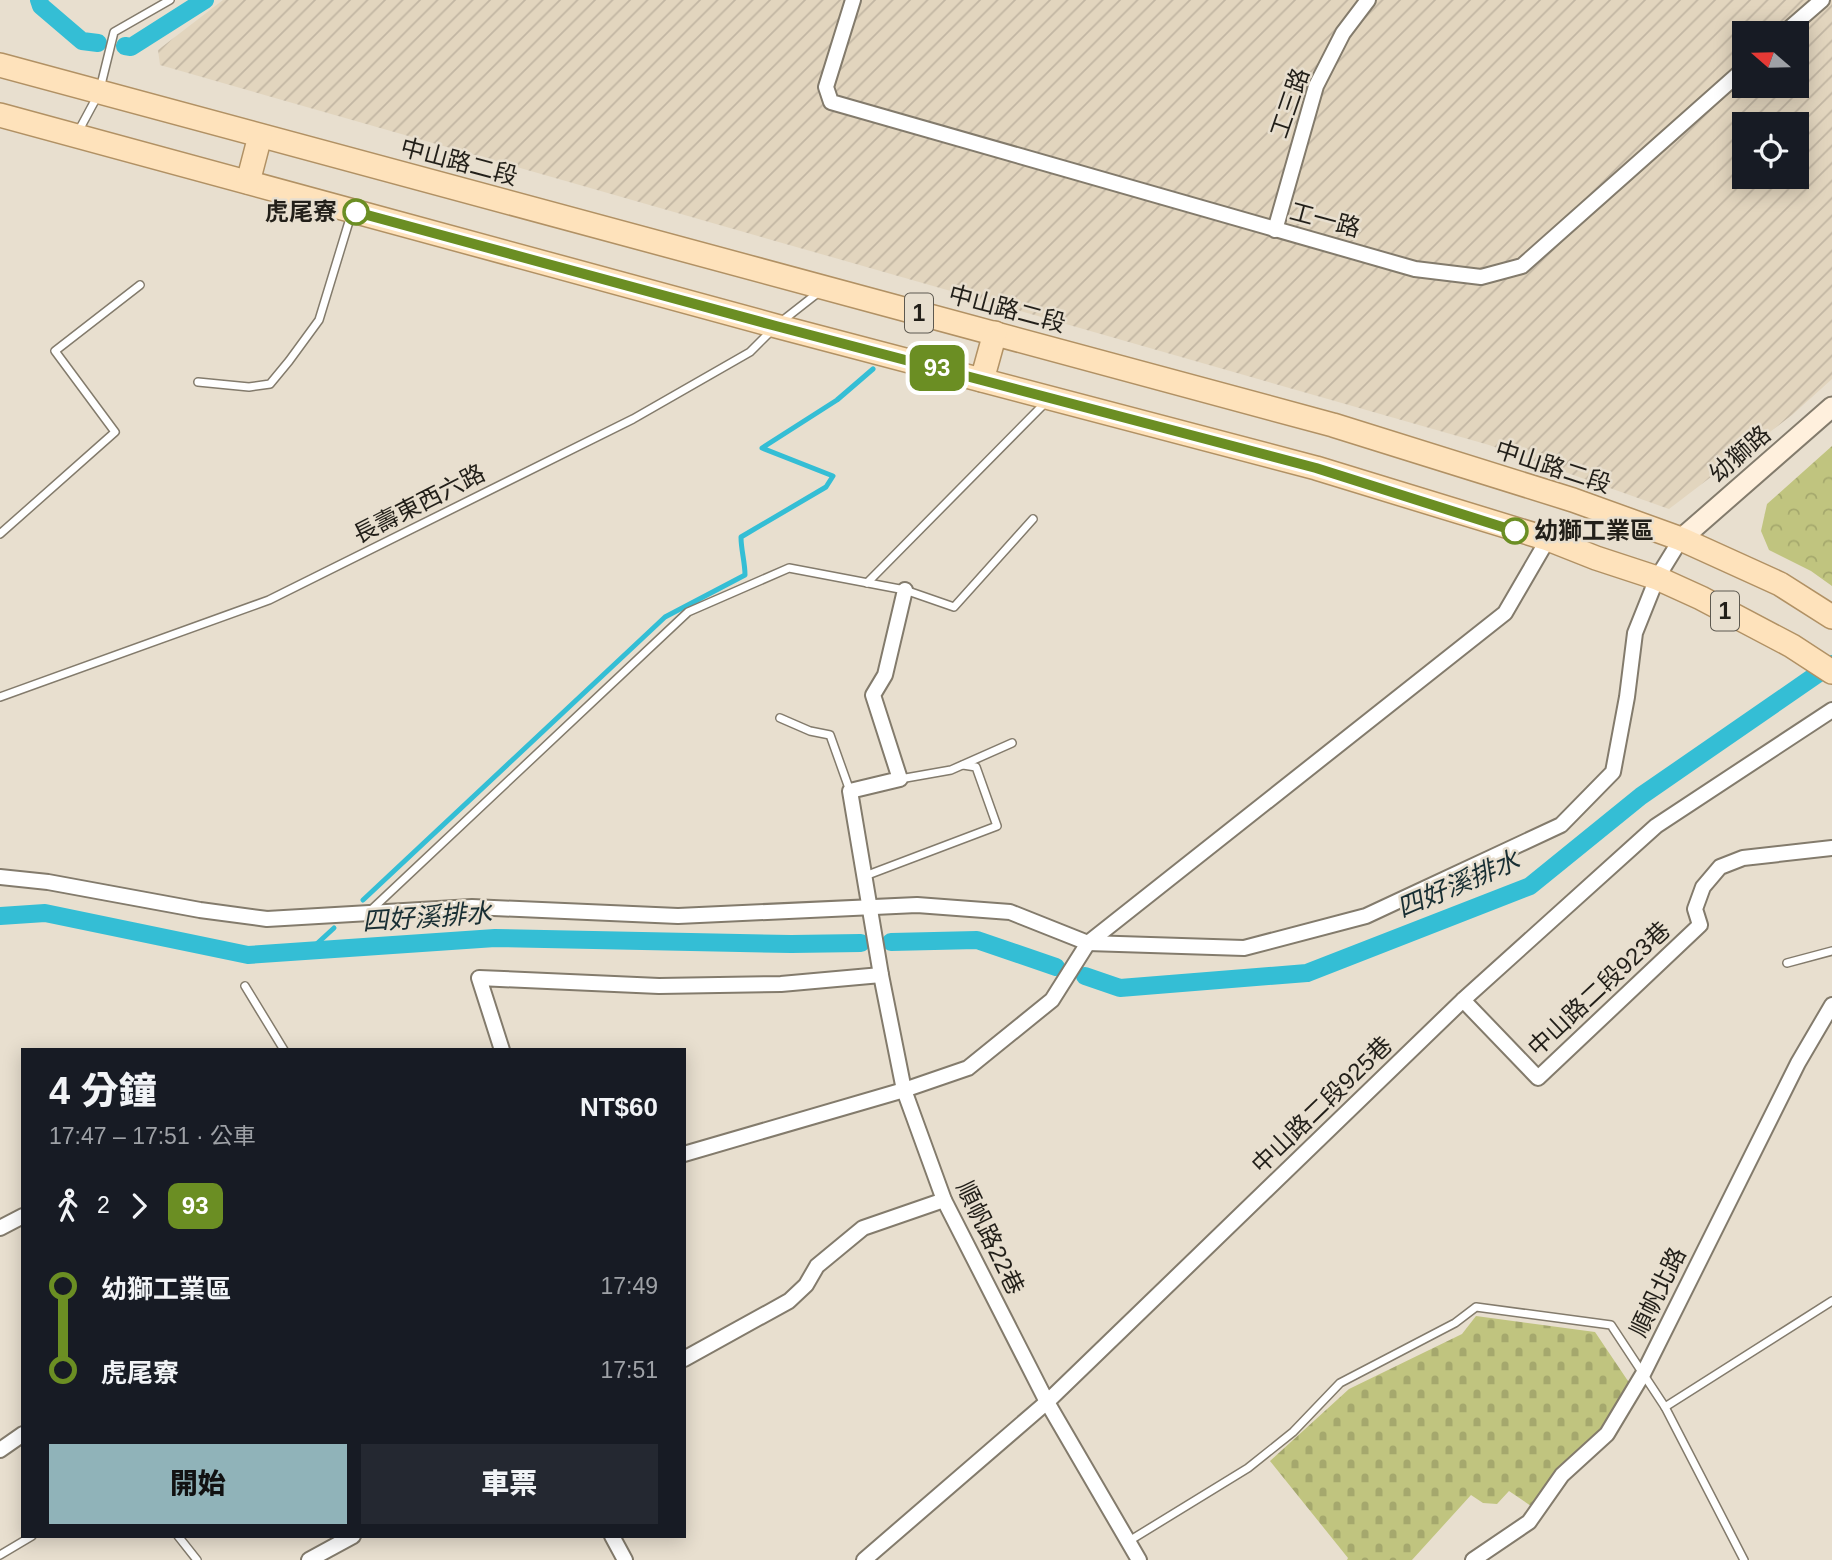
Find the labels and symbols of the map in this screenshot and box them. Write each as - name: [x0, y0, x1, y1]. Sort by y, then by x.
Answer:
- north arrow: [1732, 21, 1810, 98]
- street label: 工三路: [1265, 64, 1314, 141]
- street label: 中山路二段: [398, 133, 521, 190]
- street label: 工一路: [1287, 197, 1363, 242]
- place label: 虎尾寮: [265, 198, 337, 225]
- marker: 虎尾寮: [343, 199, 369, 225]
- street label: 中山路二段: [946, 280, 1069, 337]
- road number: 1: [905, 294, 933, 332]
- line badge: 93: [906, 345, 968, 391]
- street label: 幼獅路: [1704, 420, 1776, 487]
- street label: 中山路二段: [1492, 435, 1614, 498]
- street label: 長壽東西六路: [348, 459, 489, 548]
- place label: 幼獅工業區: [1534, 517, 1654, 544]
- marker: 幼獅工業區: [1502, 518, 1528, 544]
- road number: 1: [1711, 592, 1739, 631]
- water label: 四好溪排水: [1392, 844, 1525, 923]
- water label: 四好溪排水: [361, 897, 494, 936]
- street label: 中山路二段923巷: [1522, 916, 1675, 1061]
- street label: 中山路二段925巷: [1246, 1031, 1397, 1178]
- street label: 順帆路22巷: [951, 1177, 1029, 1299]
- street label: 順帆北路: [1624, 1243, 1691, 1341]

